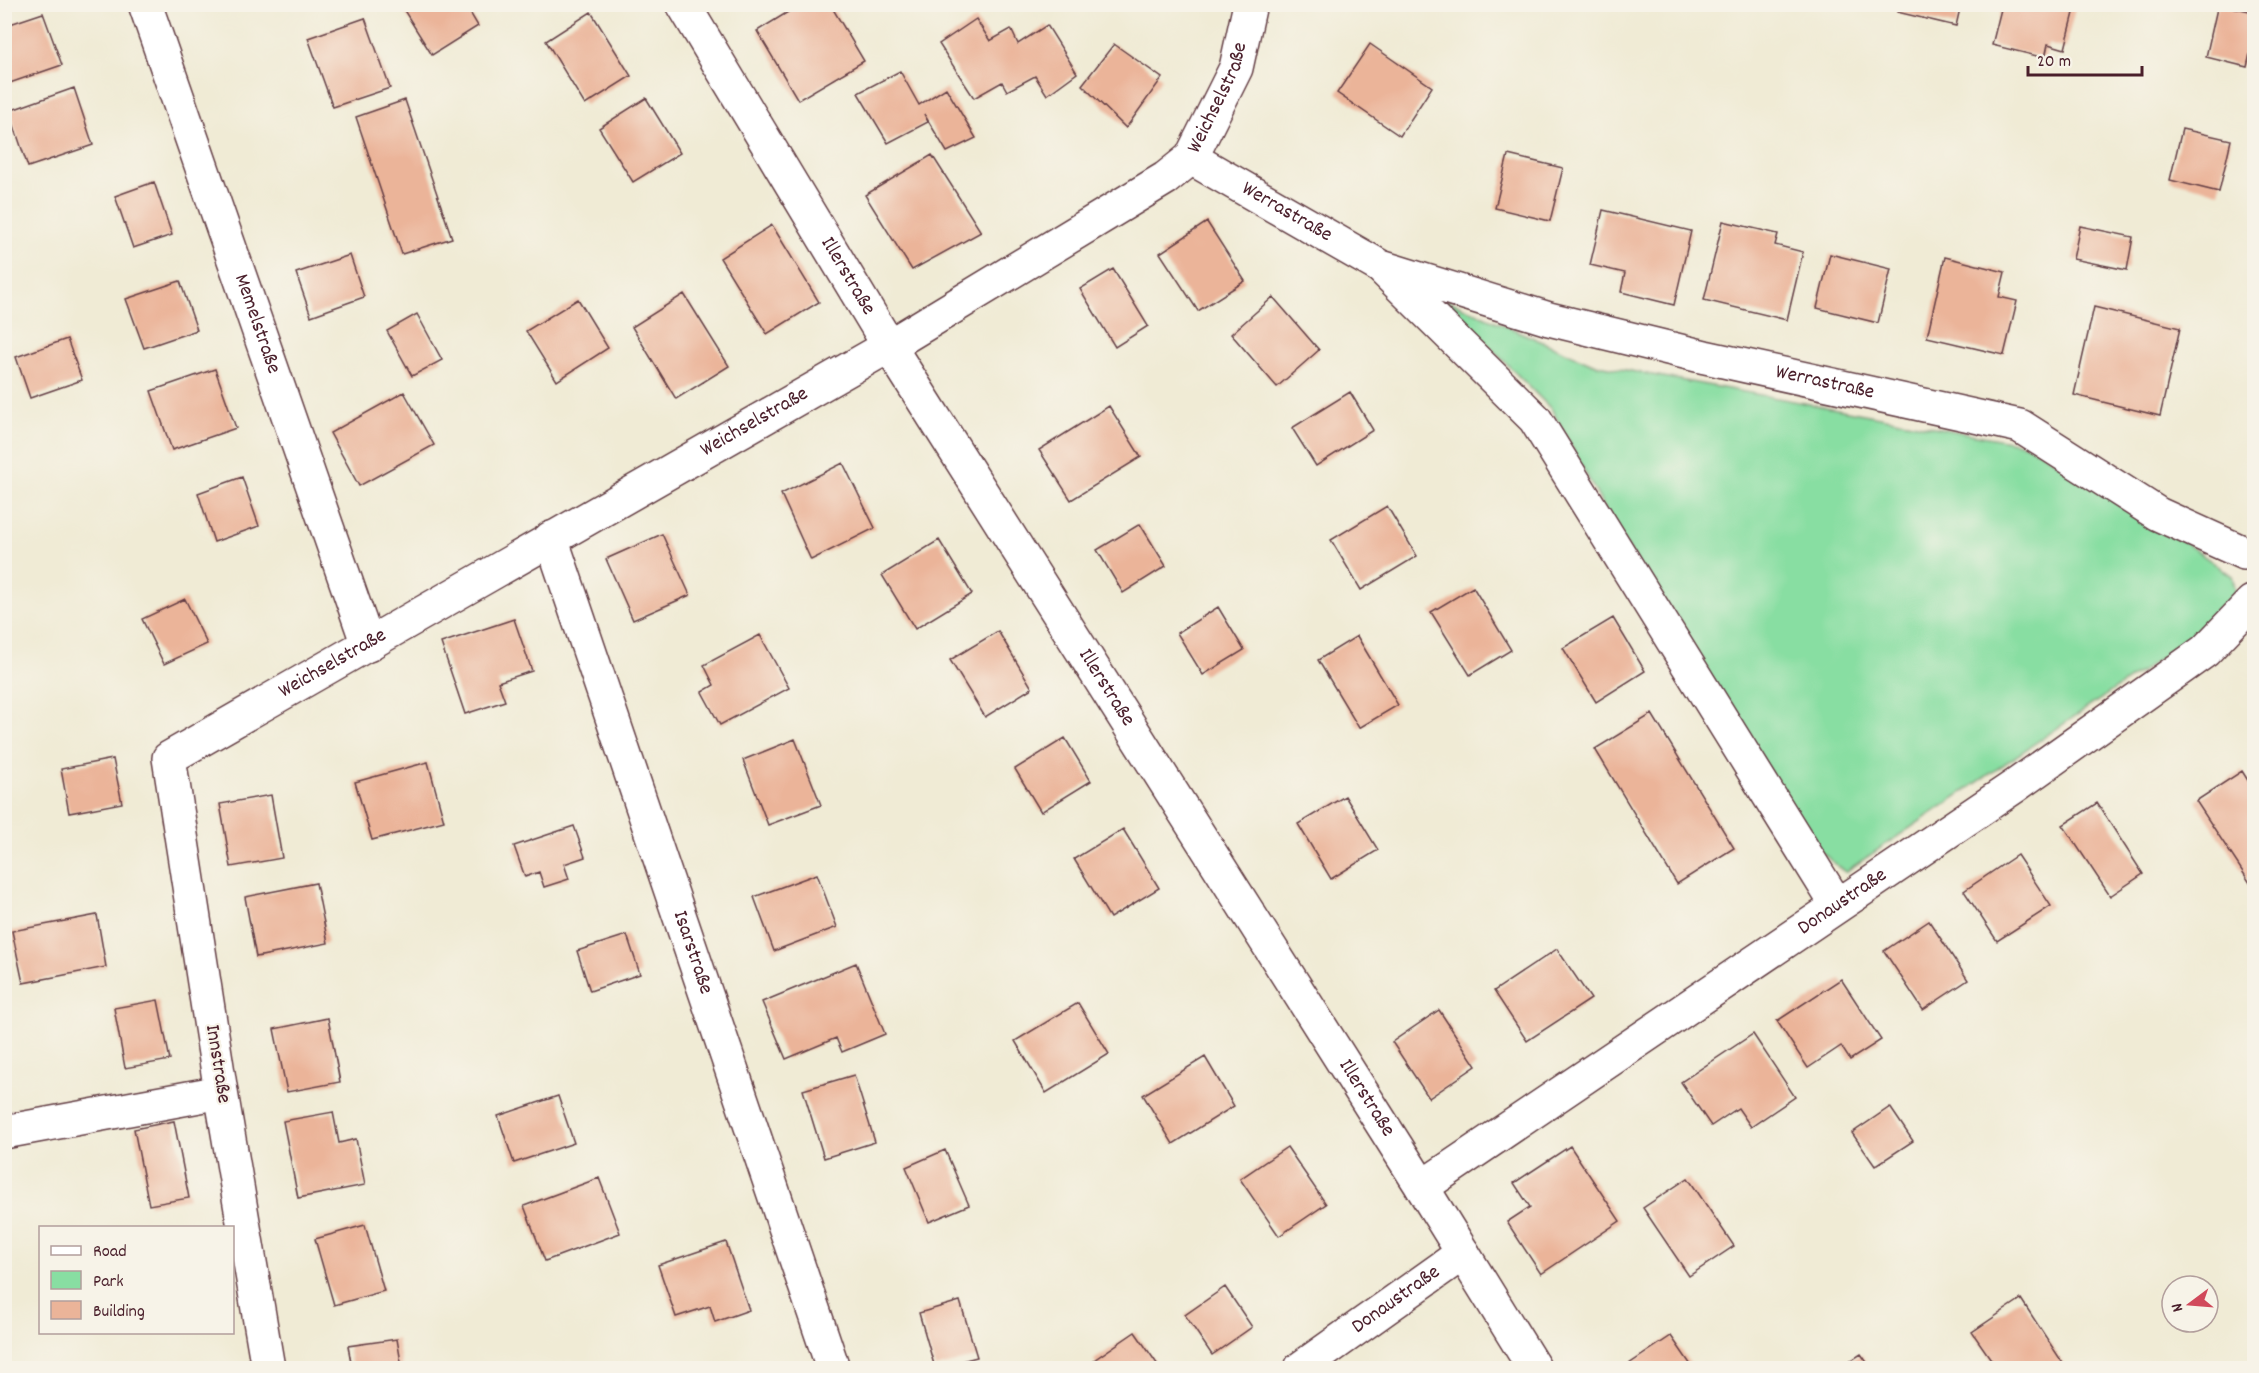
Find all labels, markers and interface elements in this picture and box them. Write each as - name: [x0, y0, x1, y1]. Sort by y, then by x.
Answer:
- scale bar: [2028, 39, 2142, 77]
- street label: Weichselstraße: [1181, 40, 1256, 159]
- text: 20 m: [2037, 50, 2071, 75]
- street label: Werrastraße: [1235, 175, 1337, 251]
- street label: Illerstraße: [812, 231, 882, 321]
- street label: Memelstraße: [225, 270, 288, 378]
- street label: Werrastraße: [1773, 358, 1877, 409]
- street label: Weichselstraße: [695, 380, 814, 466]
- street label: Weichselstraße: [274, 621, 392, 707]
- street label: Illerstraße: [1070, 643, 1142, 733]
- street label: Donaustraße: [1792, 861, 1894, 944]
- street label: Isarstraße: [664, 907, 720, 998]
- street label: Innstraße: [196, 1022, 238, 1106]
- street label: Illerstraße: [1330, 1054, 1402, 1143]
- legend: [39, 1226, 234, 1334]
- text: Road: [93, 1240, 127, 1265]
- street label: Donaustraße: [1346, 1258, 1447, 1342]
- text: Park: [93, 1270, 124, 1295]
- north arrow: [2160, 1274, 2220, 1334]
- text: Building: [93, 1300, 145, 1325]
- text: N: [2166, 1300, 2190, 1314]

